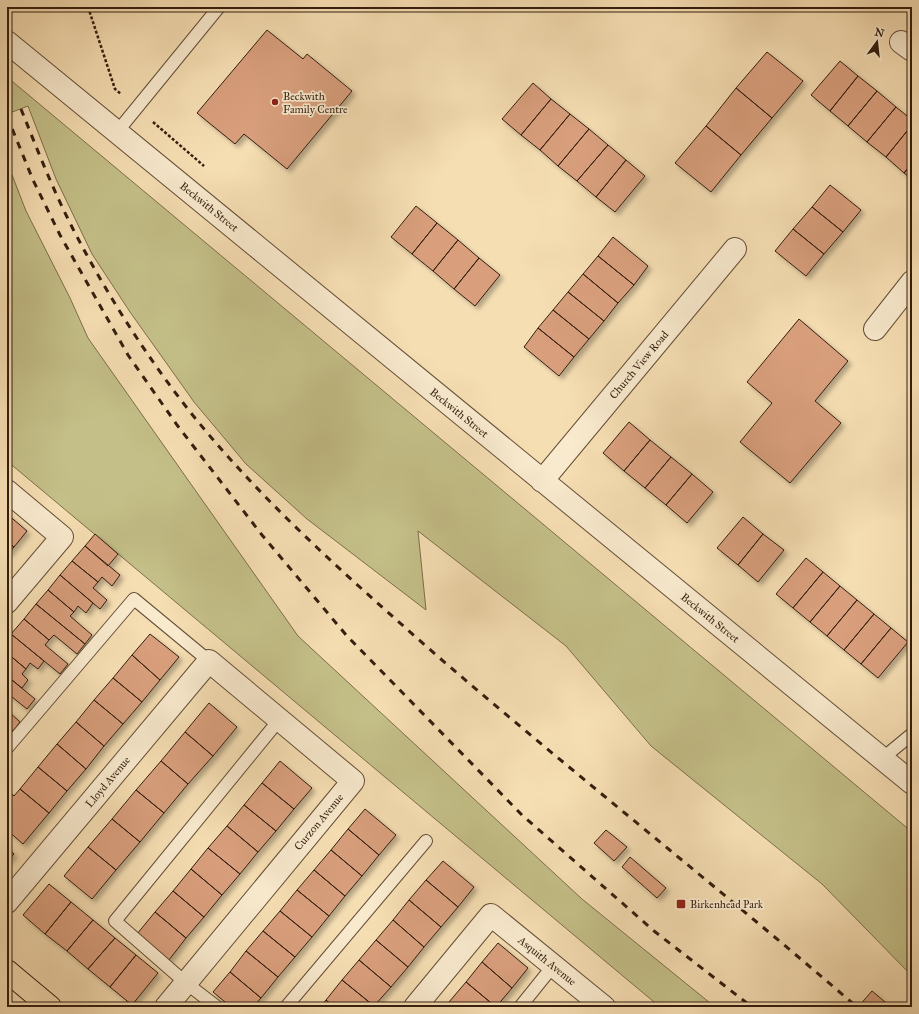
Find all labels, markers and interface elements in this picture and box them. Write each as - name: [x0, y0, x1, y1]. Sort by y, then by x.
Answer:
- north arrow: [857, 22, 897, 62]
- text: N: [873, 25, 886, 40]
- place label: Beckwith Family Centre: [283, 90, 348, 116]
- marker: Beckwith Family Centre: [270, 97, 280, 107]
- street label: Beckwith Street: [177, 179, 241, 235]
- street label: Church View Road: [607, 328, 672, 402]
- street label: Beckwith Street: [427, 385, 491, 441]
- street label: Beckwith Street: [678, 590, 742, 646]
- street label: Lloyd Avenue: [83, 754, 133, 810]
- street label: Curzon Avenue: [292, 791, 347, 853]
- marker: Birkenhead Park: [675, 898, 687, 910]
- place label: Birkenhead Park: [690, 898, 764, 911]
- street label: Asquith Avenue: [514, 933, 579, 989]

